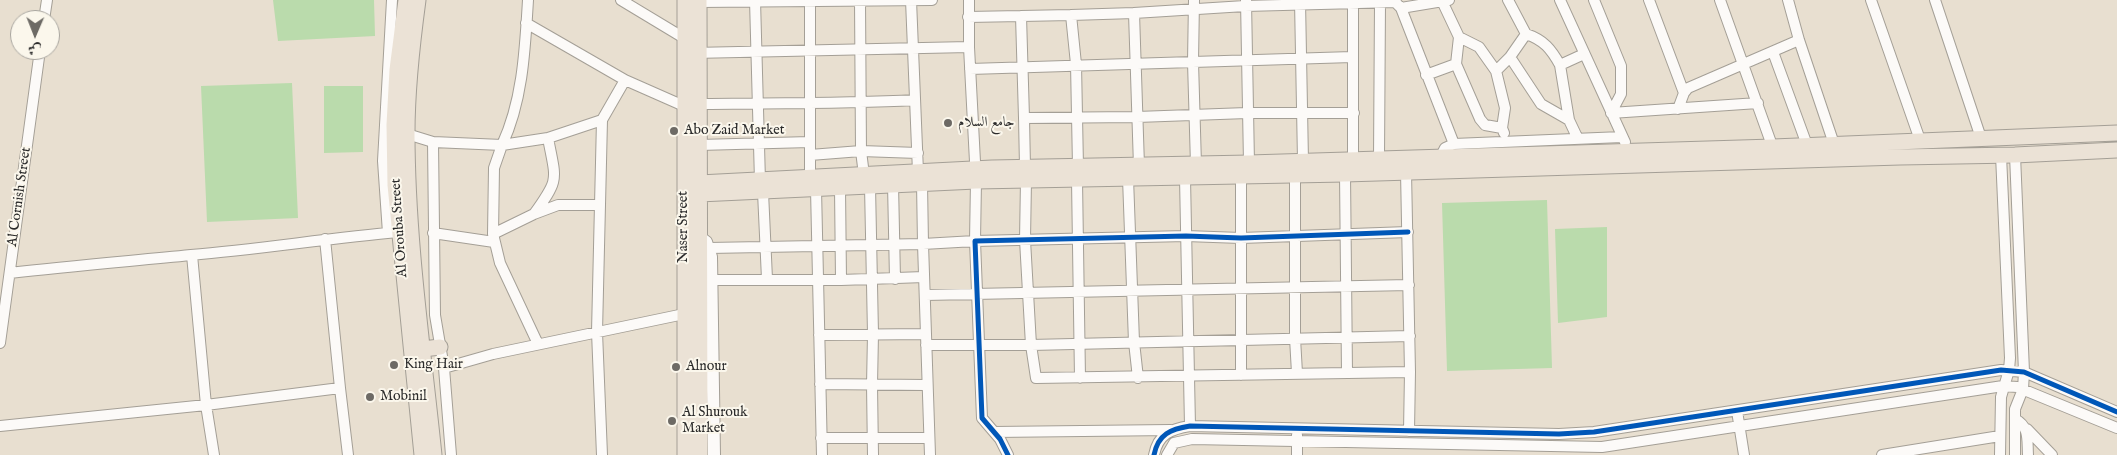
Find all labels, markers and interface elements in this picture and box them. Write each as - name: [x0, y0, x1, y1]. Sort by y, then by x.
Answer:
- north arrow: [10, 10, 60, 60]
- text: ش: [28, 40, 42, 58]
- place label: جامع السلام: [958, 115, 1015, 131]
- marker: جامع السلام: [942, 117, 954, 129]
- place label: Abo Zaid Market: [684, 123, 785, 139]
- marker: Abo Zaid Market: [668, 125, 680, 137]
- street label: Al Cornish Street: [5, 146, 35, 248]
- street label: Al Orouba Street: [388, 178, 412, 278]
- street label: Naser Street: [676, 191, 692, 263]
- place label: King Hair: [404, 357, 463, 373]
- marker: King Hair: [388, 359, 400, 371]
- place label: Alnour: [686, 359, 727, 375]
- marker: Alnour: [670, 361, 682, 373]
- place label: Mobinil: [380, 389, 427, 405]
- marker: Mobinil: [364, 391, 376, 403]
- place label: Al Shurouk Market: [682, 405, 748, 438]
- marker: Al Shurouk Market: [666, 415, 678, 427]

